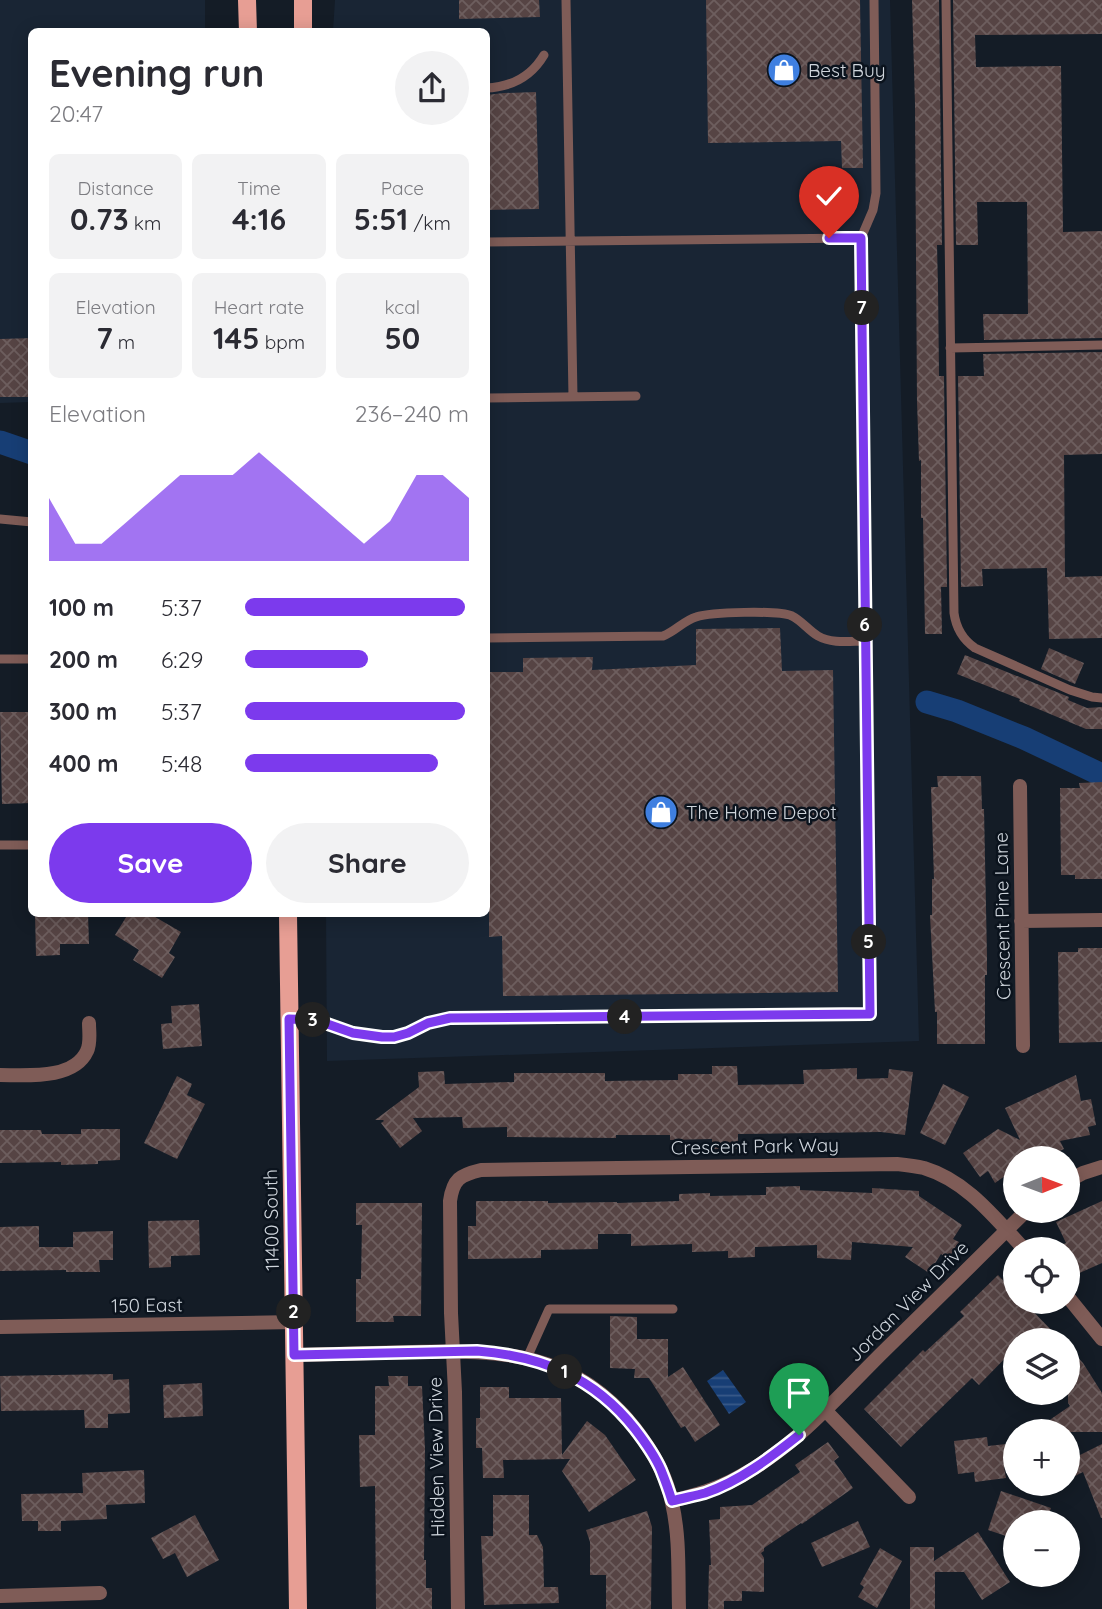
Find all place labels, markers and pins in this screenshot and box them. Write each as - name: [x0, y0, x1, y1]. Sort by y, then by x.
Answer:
- shop icon: Best Buy: [765, 51, 803, 89]
- place label: Best Buy: [808, 58, 886, 82]
- pin: [799, 166, 859, 238]
- pin: 7: [844, 290, 880, 326]
- pin: 6: [848, 608, 882, 642]
- shop icon: The Home Depot: [642, 793, 680, 831]
- place label: The Home Depot: [686, 800, 837, 824]
- pin: 5: [852, 925, 886, 960]
- pin: 4: [608, 1000, 642, 1034]
- pin: 3: [296, 1002, 330, 1038]
- pin: 2: [276, 1294, 312, 1330]
- pin: 1: [548, 1354, 582, 1390]
- pin: [769, 1363, 829, 1435]

